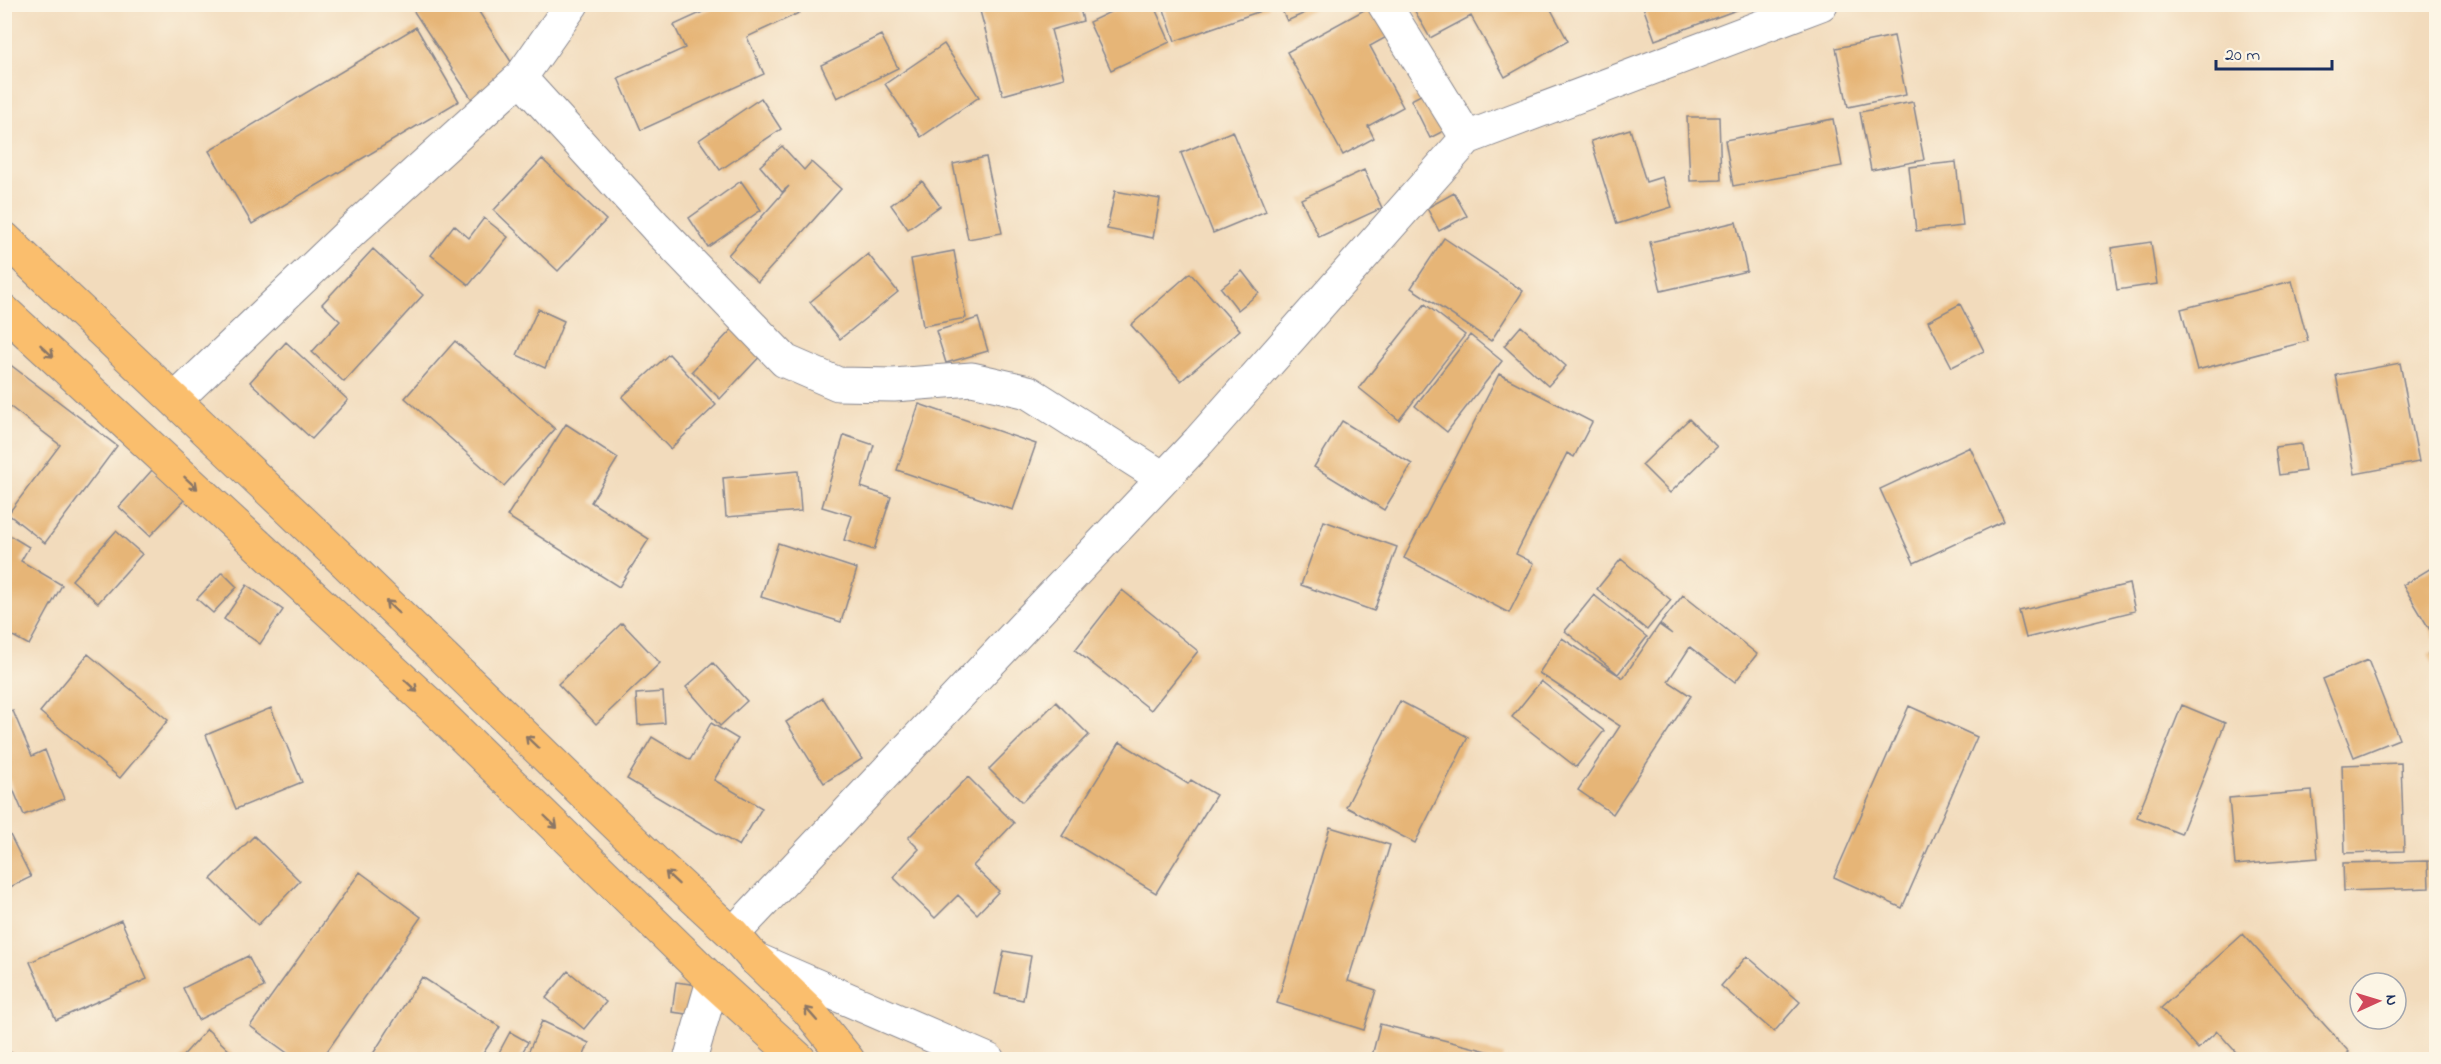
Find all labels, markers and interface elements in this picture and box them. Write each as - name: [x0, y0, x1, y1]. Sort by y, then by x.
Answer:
- scale bar: [2216, 33, 2332, 71]
- text: 20 m: [2225, 43, 2260, 69]
- one-way arrow: [40, 343, 55, 358]
- one-way arrow: [183, 476, 198, 490]
- one-way arrow: [384, 600, 399, 614]
- one-way arrow: [403, 679, 418, 693]
- one-way arrow: [524, 735, 539, 750]
- one-way arrow: [543, 815, 558, 830]
- one-way arrow: [665, 871, 680, 885]
- north arrow: [2348, 971, 2408, 1031]
- text: N: [2379, 994, 2403, 1007]
- one-way arrow: [804, 1007, 818, 1022]

